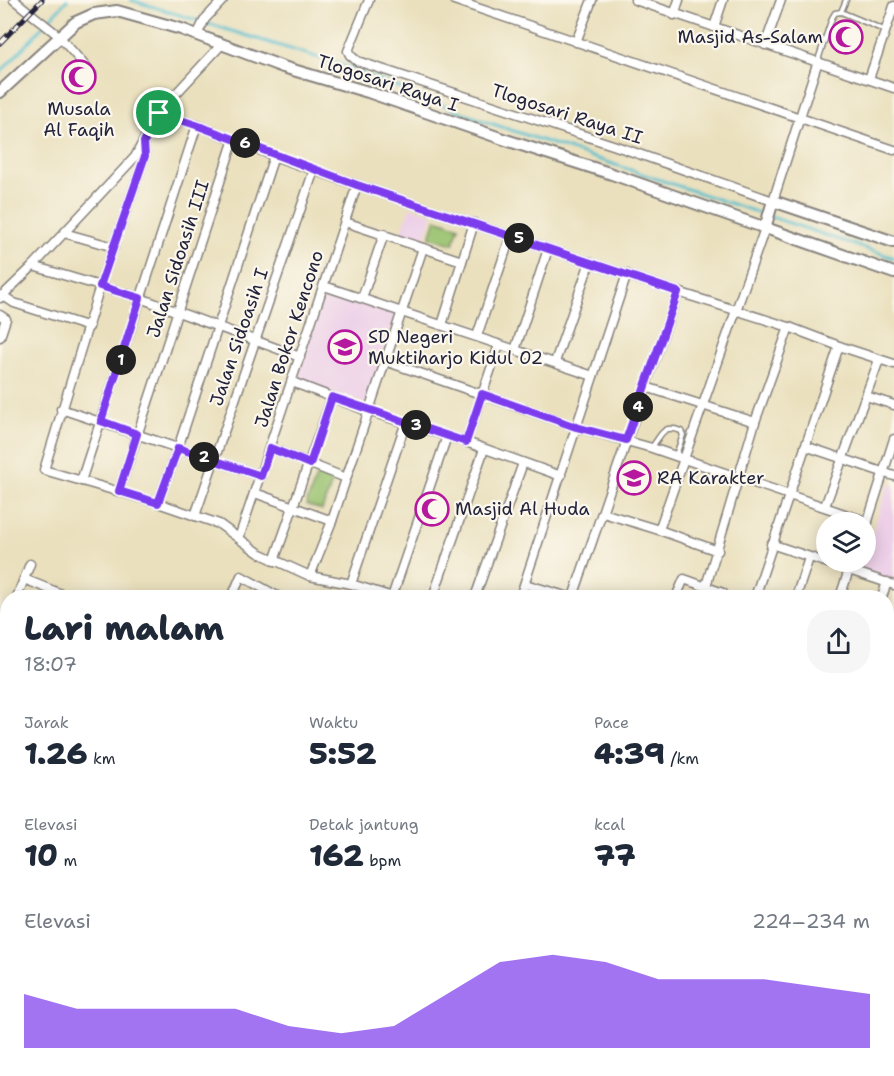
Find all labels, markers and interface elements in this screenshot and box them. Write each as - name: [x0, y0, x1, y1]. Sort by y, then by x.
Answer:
- mosque icon: Masjid As-Salam: [828, 19, 864, 55]
- place label: Masjid As-Salam: [677, 25, 823, 49]
- street label: Tlogosari Raya I: [314, 49, 462, 117]
- mosque icon: Musala Al Faqih: [61, 59, 97, 95]
- street label: Tlogosari Raya II: [488, 78, 646, 150]
- pin: [133, 87, 184, 138]
- icon: arrive: [142, 96, 175, 129]
- place label: Musala Al Faqih: [43, 97, 115, 142]
- pin: 6: [230, 128, 260, 158]
- text: 6: [239, 132, 251, 153]
- street label: Jalan Sidoasih III: [141, 177, 215, 341]
- pin: 5: [504, 223, 534, 253]
- text: 5: [514, 227, 524, 248]
- street label: Jalan Bokor Kencono: [249, 247, 329, 431]
- street label: Jalan Sidoasih I: [204, 265, 274, 409]
- place label: SD Negeri Muktiharjo Kidul 02: [368, 325, 543, 370]
- school or university icon: SD Negeri Muktiharjo Kidul 02: [327, 329, 363, 365]
- pin: 1: [106, 345, 136, 375]
- text: 1: [117, 349, 125, 370]
- pin: 4: [623, 392, 653, 422]
- text: 4: [632, 396, 644, 417]
- pin: 3: [401, 410, 431, 440]
- text: 3: [410, 414, 422, 435]
- pin: 2: [189, 442, 219, 472]
- text: 2: [198, 446, 210, 467]
- school or university icon: RA Karakter: [616, 460, 652, 496]
- place label: RA Karakter: [657, 466, 765, 490]
- mosque icon: Masjid Al Huda: [414, 491, 450, 527]
- place label: Masjid Al Huda: [455, 497, 590, 521]
- map controls: [816, 512, 876, 572]
- button: layers: [816, 512, 876, 572]
- text: Lari malam: [24, 606, 224, 651]
- button: share: [807, 610, 870, 673]
- text: 18:07: [24, 651, 77, 677]
- text: Jarak: [24, 712, 69, 733]
- text: Waktu: [309, 712, 358, 733]
- text: Pace: [594, 712, 629, 733]
- text: 1.26: [24, 733, 88, 774]
- text: 5:52: [309, 733, 376, 774]
- text: 4:39: [594, 733, 665, 774]
- text: km: [88, 748, 116, 769]
- text: /km: [665, 748, 699, 769]
- text: Elevasi: [24, 814, 78, 835]
- text: Detak jantung: [309, 814, 419, 835]
- text: kcal: [594, 814, 625, 835]
- text: 10: [24, 835, 58, 876]
- text: 162: [309, 835, 364, 876]
- text: 77: [594, 835, 636, 876]
- text: m: [58, 850, 77, 871]
- text: bpm: [364, 850, 401, 871]
- text: Elevasi: [24, 908, 91, 934]
- text: 224–234 m: [752, 908, 870, 934]

